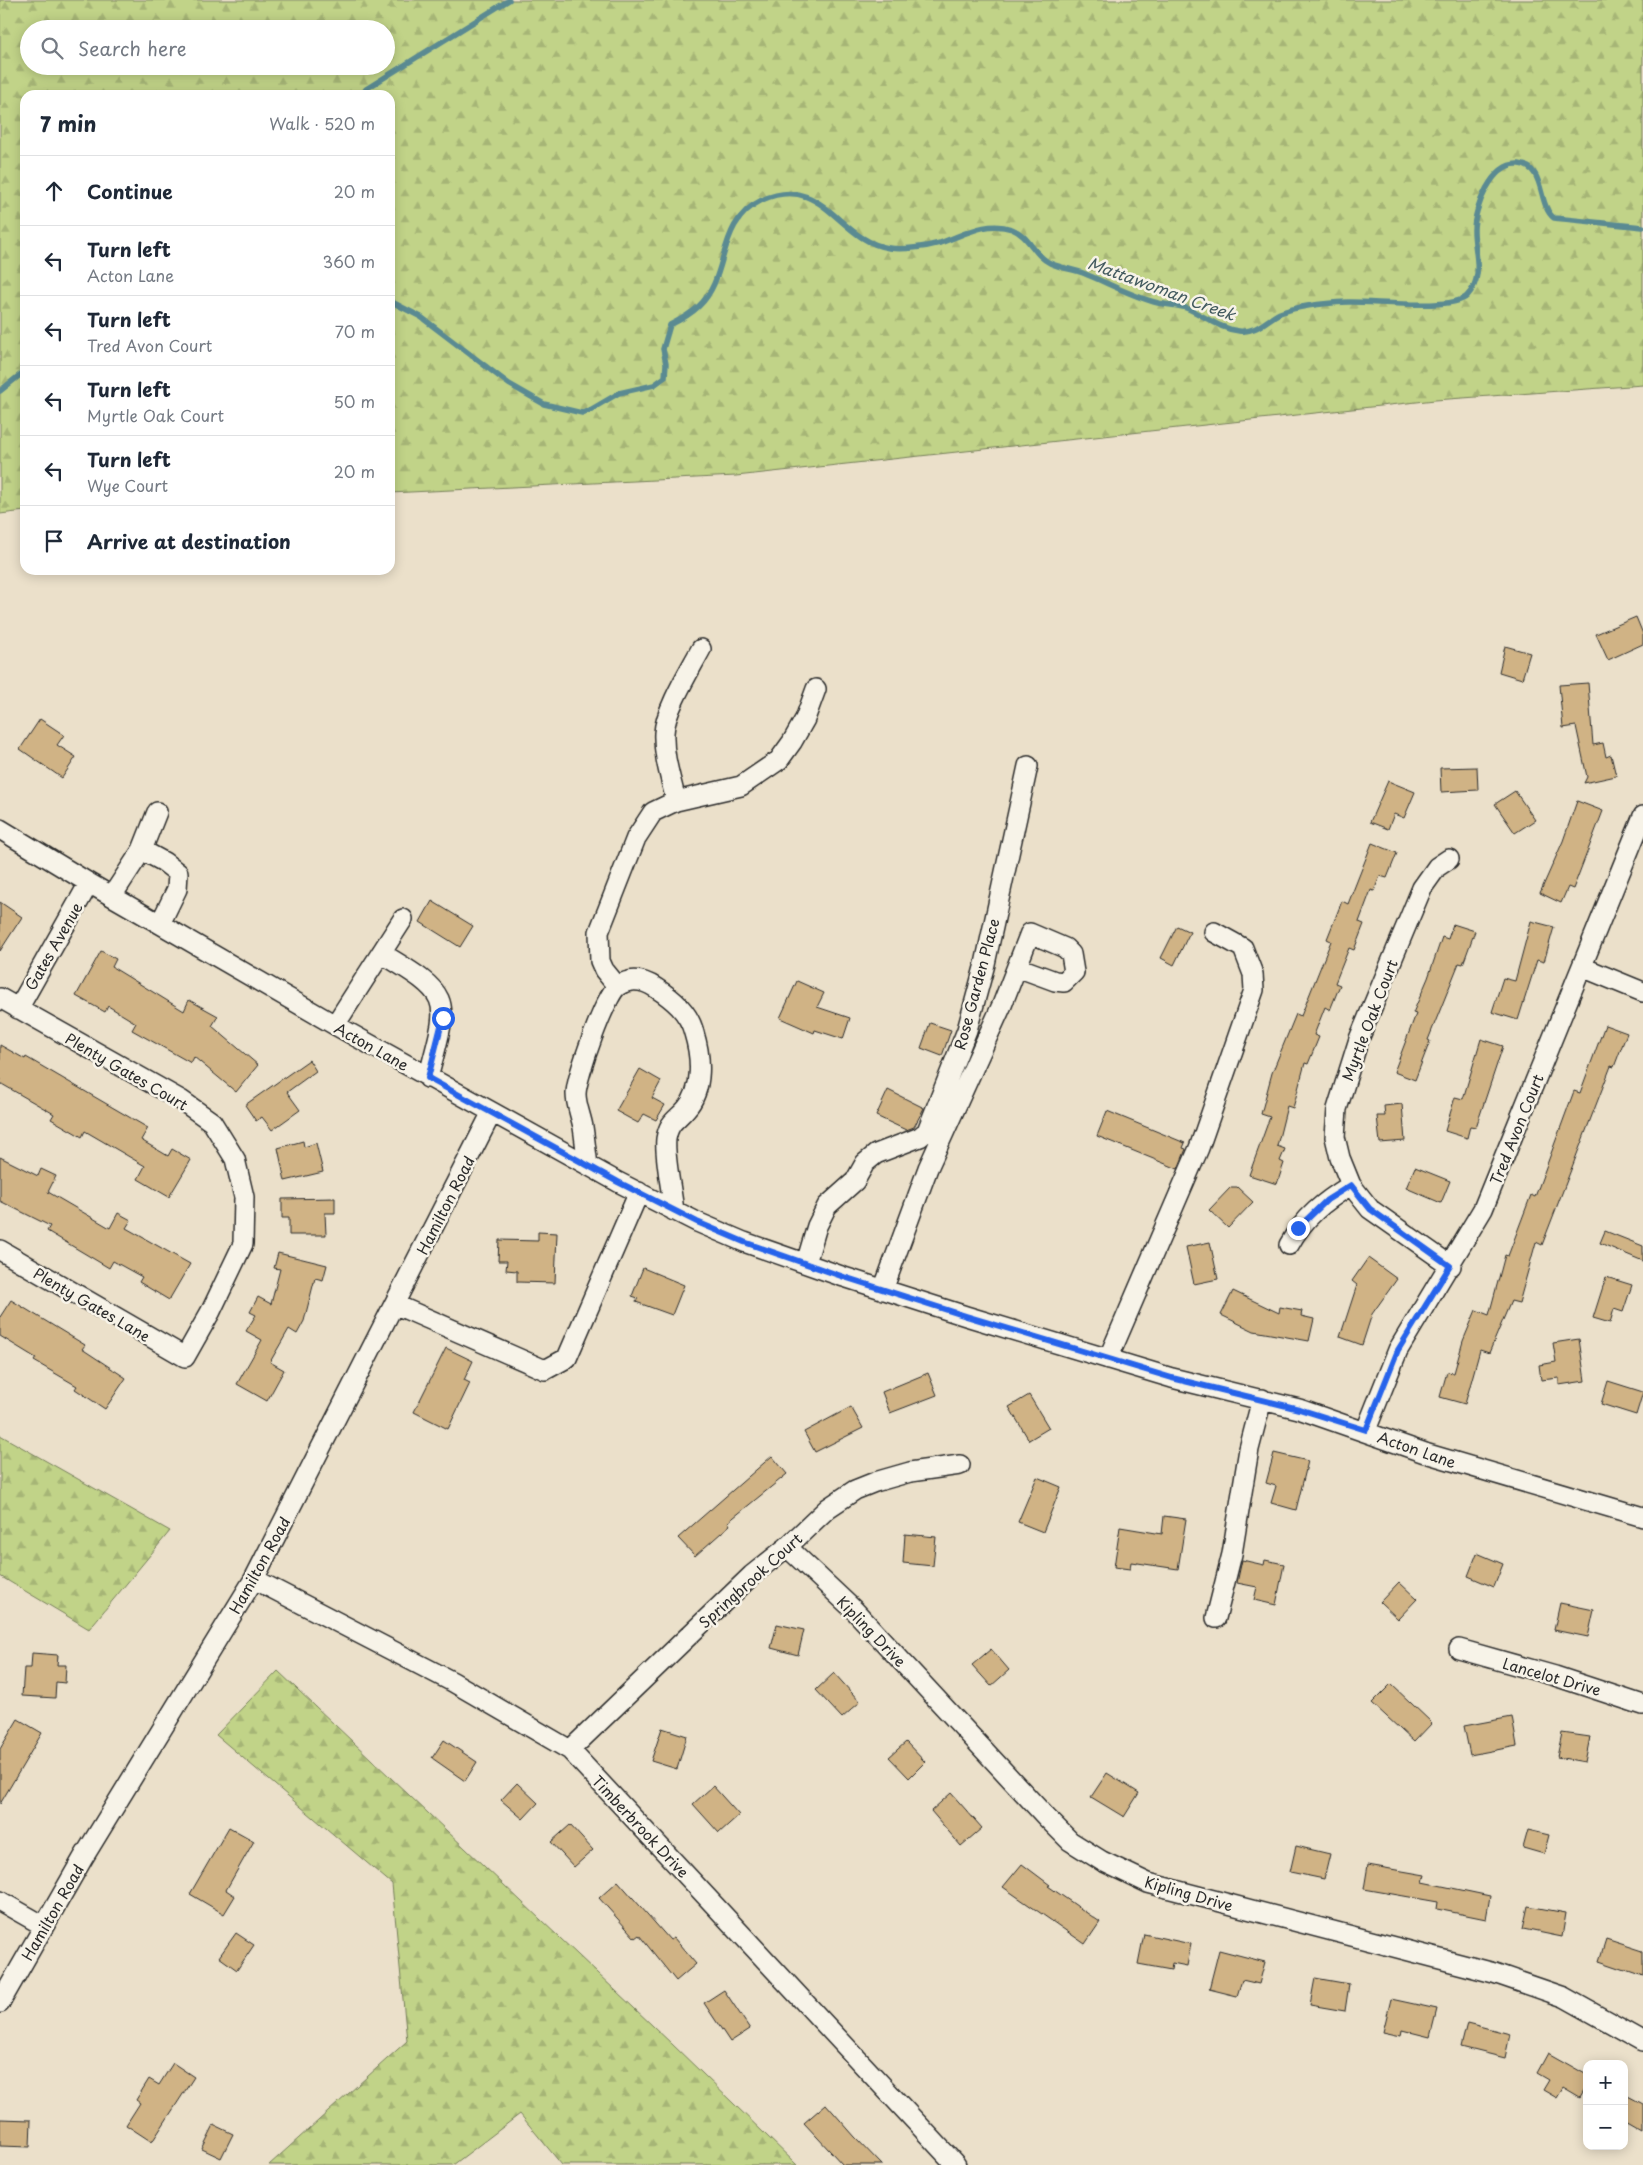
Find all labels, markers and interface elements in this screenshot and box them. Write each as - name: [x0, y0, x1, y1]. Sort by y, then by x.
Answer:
- search box: [20, 20, 395, 75]
- icon: search: [38, 34, 66, 62]
- text: Search here: [78, 34, 187, 62]
- text: 7 min: [40, 107, 96, 139]
- text: Walk · 520 m: [269, 111, 375, 135]
- icon: ahead: [40, 177, 68, 205]
- text: Continue: [87, 177, 173, 205]
- text: 20 m: [334, 179, 375, 203]
- text: Turn left: [87, 235, 171, 263]
- icon: left: [40, 247, 68, 275]
- text: 360 m: [323, 249, 375, 273]
- water label: Mattawoman Creek: [1085, 250, 1240, 326]
- text: Acton Lane: [87, 263, 174, 287]
- text: Turn left: [87, 305, 171, 333]
- icon: left: [40, 317, 68, 345]
- text: 70 m: [335, 319, 375, 343]
- text: Tred Avon Court: [87, 333, 212, 357]
- text: Turn left: [87, 375, 171, 403]
- icon: left: [40, 387, 68, 415]
- text: 50 m: [334, 389, 375, 413]
- text: Myrtle Oak Court: [87, 403, 224, 427]
- text: Turn left: [87, 445, 171, 473]
- icon: left: [40, 457, 68, 485]
- text: 20 m: [334, 459, 375, 483]
- text: Wye Court: [87, 473, 168, 497]
- icon: arrive: [40, 527, 68, 555]
- text: Arrive at destination: [87, 527, 291, 555]
- street label: Gates Avenue: [18, 898, 88, 994]
- street label: Rose Garden Place: [947, 916, 1005, 1052]
- street label: Myrtle Oak Court: [1335, 956, 1403, 1084]
- route start: [432, 1007, 455, 1030]
- street label: Acton Lane: [331, 1016, 413, 1076]
- street label: Plenty Gates Court: [61, 1026, 193, 1116]
- street label: Tred Avon Court: [1483, 1070, 1549, 1188]
- street label: Hamilton Road: [410, 1152, 480, 1258]
- route end: [1287, 1217, 1310, 1240]
- street label: Plenty Gates Lane: [29, 1261, 155, 1347]
- street label: Acton Lane: [1375, 1425, 1459, 1473]
- street label: Hamilton Road: [223, 1512, 295, 1618]
- street label: Springbrook Court: [693, 1527, 807, 1633]
- street label: Kipling Drive: [832, 1590, 912, 1672]
- street label: Lancelot Drive: [1500, 1651, 1604, 1701]
- street label: Timberbrook Drive: [587, 1769, 695, 1883]
- street label: Hamilton Road: [15, 1860, 89, 1964]
- street label: Kipling Drive: [1142, 1869, 1236, 1917]
- map controls: [1583, 2060, 1628, 2150]
- button: +: [1583, 2060, 1628, 2105]
- button: −: [1583, 2105, 1628, 2150]

